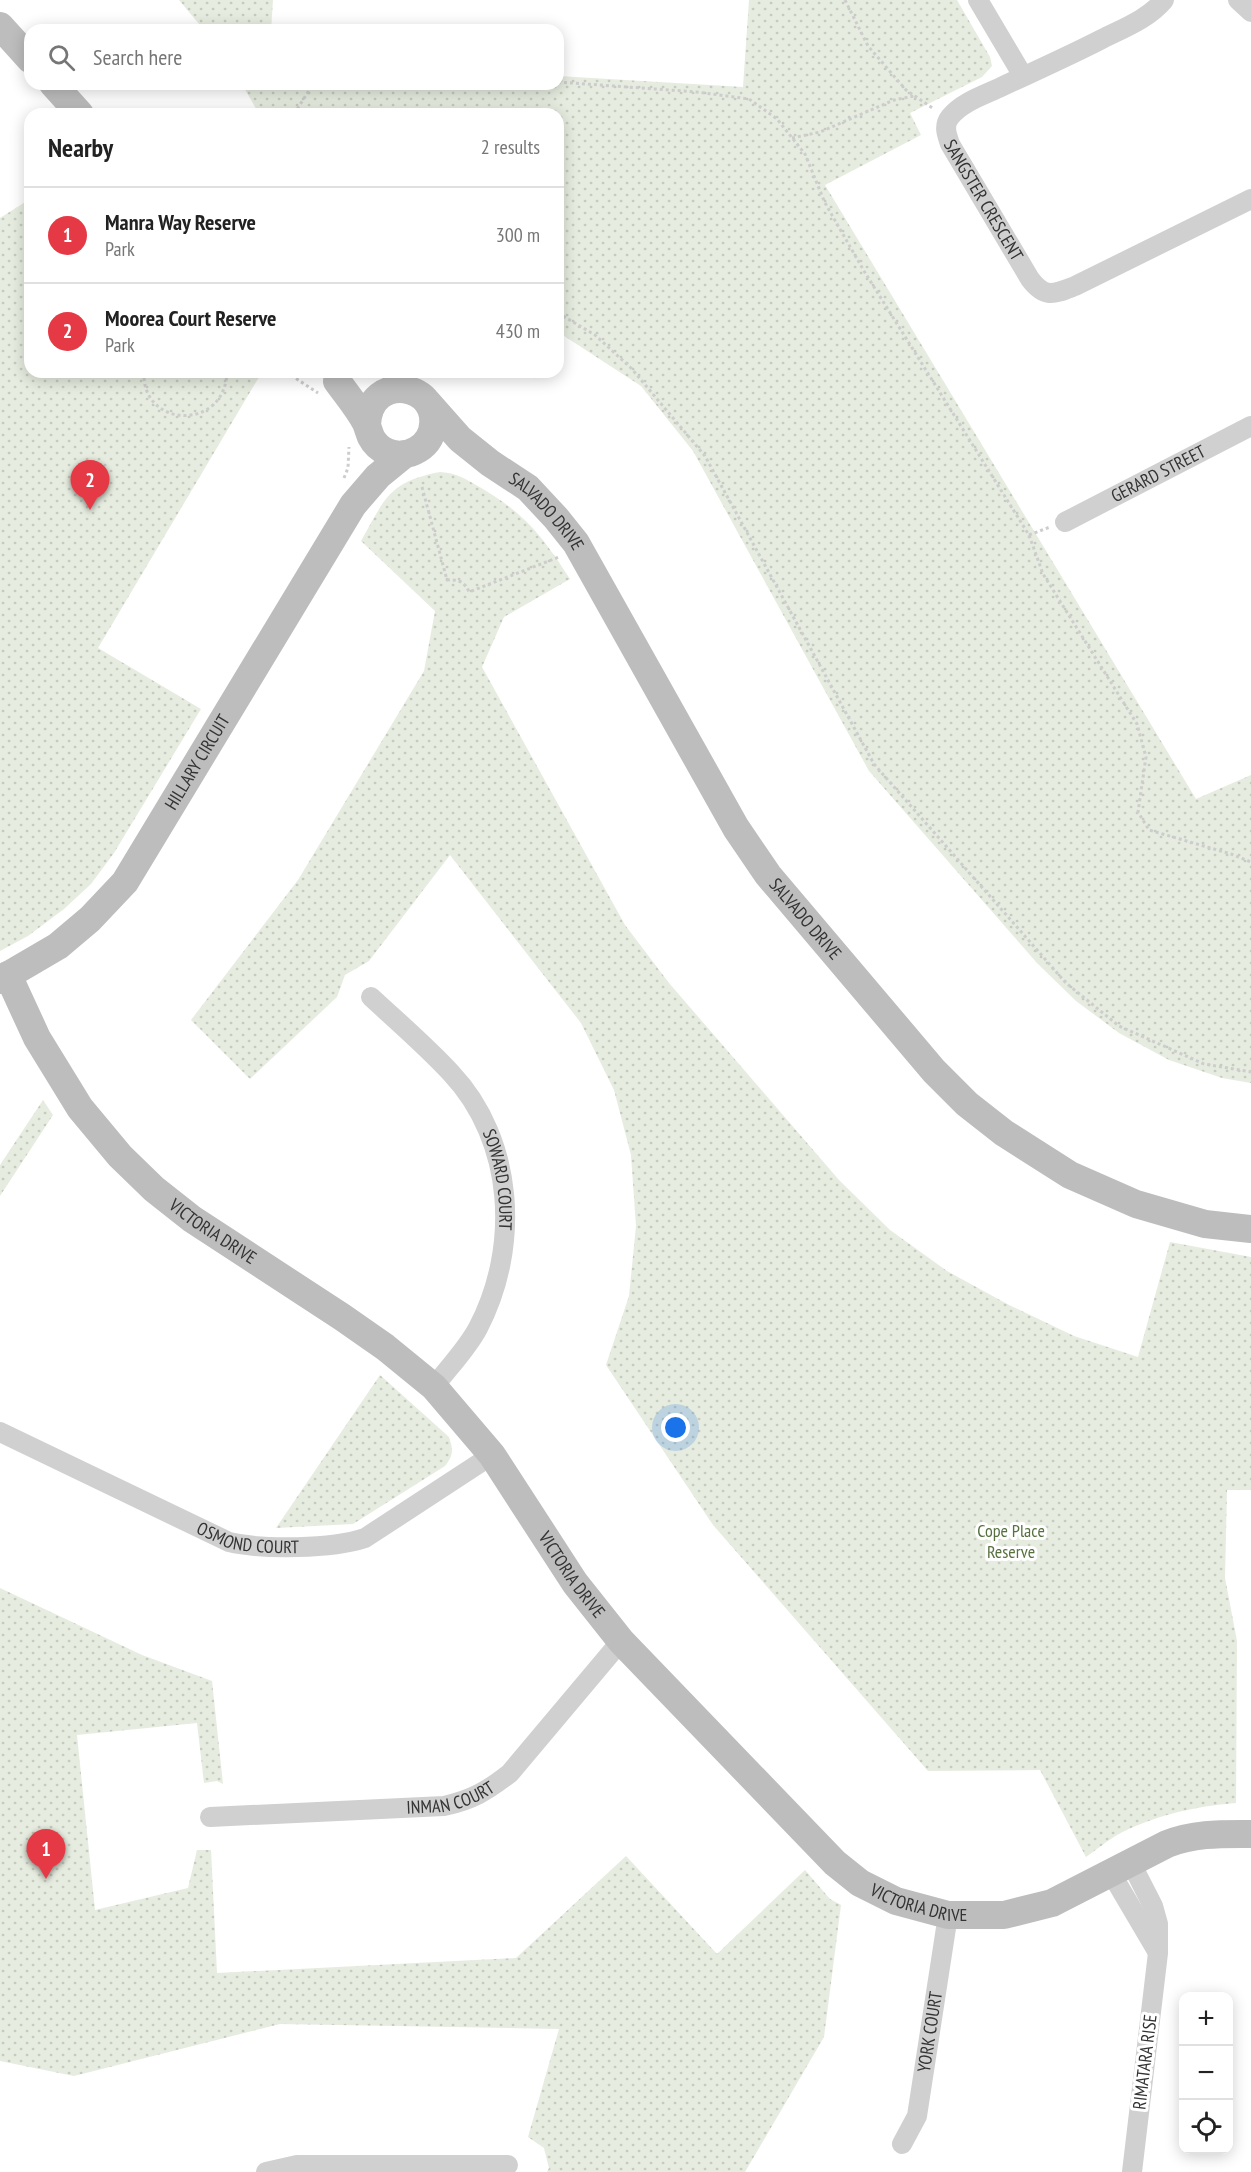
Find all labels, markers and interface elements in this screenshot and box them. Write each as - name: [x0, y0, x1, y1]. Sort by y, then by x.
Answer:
- search box: [24, 24, 564, 90]
- icon: search: [45, 41, 78, 74]
- text: Search here: [93, 43, 182, 71]
- text: Nearby: [48, 131, 113, 164]
- text: 2 results: [481, 134, 540, 160]
- street label: SANGSTER CRESCENT: [939, 135, 1028, 265]
- text: Manra Way Reserve: [105, 208, 256, 236]
- text: 1: [63, 222, 72, 248]
- text: 300 m: [496, 222, 540, 248]
- text: Park: [105, 236, 135, 262]
- text: Moorea Court Reserve: [105, 304, 277, 332]
- text: 2: [63, 318, 72, 344]
- text: 430 m: [496, 318, 540, 344]
- text: Park: [105, 332, 135, 358]
- street label: GERARD STREET: [1107, 440, 1209, 507]
- pin: 2: [70, 460, 110, 510]
- street label: SALVADO DRIVE: [505, 467, 590, 554]
- street label: HILLARY CIRCUIT: [159, 710, 235, 814]
- street label: SALVADO DRIVE: [765, 873, 847, 964]
- street label: SOWARD COURT: [478, 1126, 517, 1231]
- street label: VICTORIA DRIVE: [164, 1193, 261, 1269]
- your location: [661, 1413, 690, 1442]
- street label: OSMOND COURT: [193, 1516, 299, 1558]
- park label: Cope Place Reserve: [977, 1519, 1045, 1563]
- street label: VICTORIA DRIVE: [533, 1526, 610, 1623]
- street label: INMAN COURT: [406, 1776, 498, 1819]
- pin: 1: [26, 1830, 66, 1879]
- street label: VICTORIA DRIVE: [866, 1878, 967, 1926]
- street label: YORK COURT: [912, 1990, 947, 2074]
- map controls: [1179, 1992, 1233, 2154]
- button: +: [1179, 1992, 1233, 2046]
- street label: RIMATARA RISE: [1127, 2013, 1162, 2111]
- button: −: [1179, 2046, 1233, 2100]
- button: locate: [1179, 2100, 1233, 2154]

